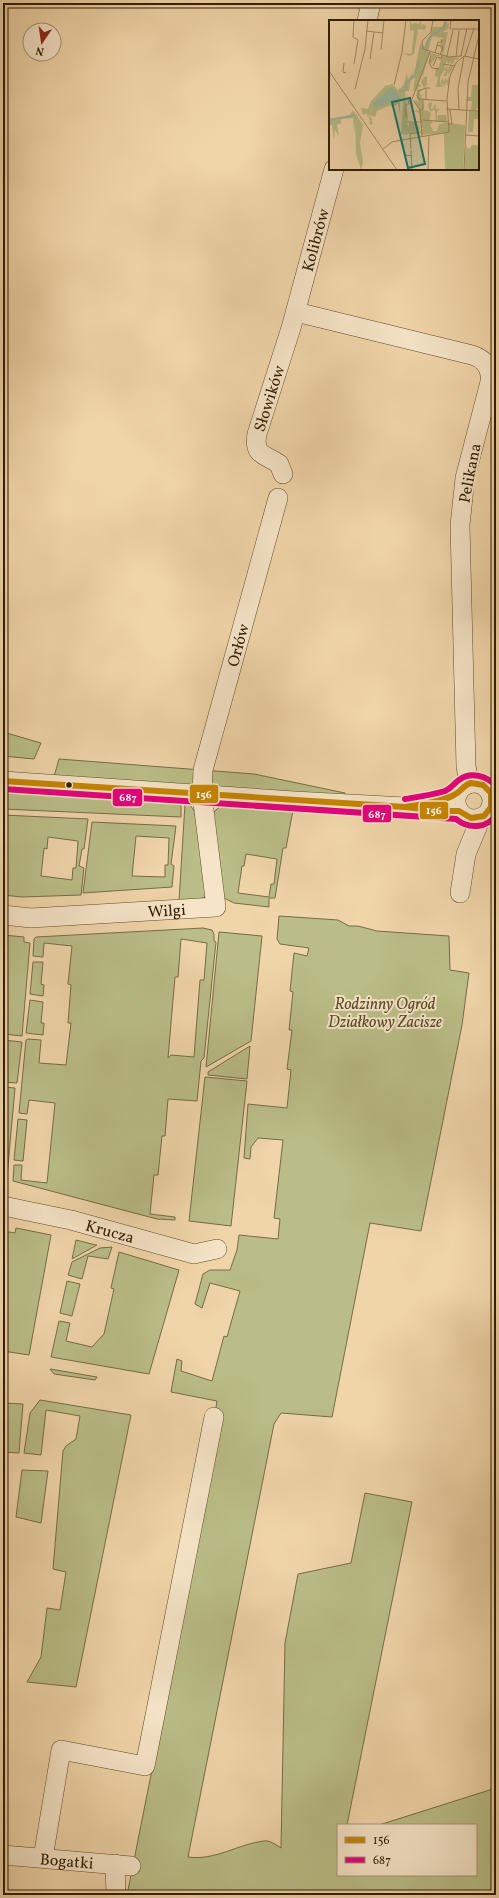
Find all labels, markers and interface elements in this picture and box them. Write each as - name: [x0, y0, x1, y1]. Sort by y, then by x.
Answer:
- inset map: [329, 20, 479, 170]
- north arrow: [22, 22, 62, 62]
- text: N: [35, 42, 46, 58]
- street label: Kolibrów: [298, 206, 336, 274]
- street label: Słowików: [249, 362, 292, 435]
- street label: Pelikana: [454, 442, 488, 505]
- street label: Orłów: [223, 621, 256, 670]
- unlabelled marker: [64, 780, 74, 790]
- line badge: 156: [189, 784, 219, 804]
- line badge: 687: [112, 788, 143, 807]
- text: 156: [196, 788, 212, 803]
- text: 687: [119, 791, 137, 806]
- line badge: 156: [419, 801, 449, 820]
- line badge: 687: [362, 804, 392, 823]
- text: 156: [426, 804, 442, 819]
- text: 687: [368, 808, 386, 823]
- street label: Wilgi: [147, 900, 187, 924]
- park label: Rodzinny Ogród Działkowy Zacisze: [328, 994, 442, 1034]
- street label: Krucza: [83, 1216, 137, 1250]
- legend: [337, 1824, 477, 1876]
- text: 156: [373, 1833, 390, 1849]
- street label: Bogatki: [39, 1849, 94, 1876]
- text: 687: [373, 1853, 391, 1869]

